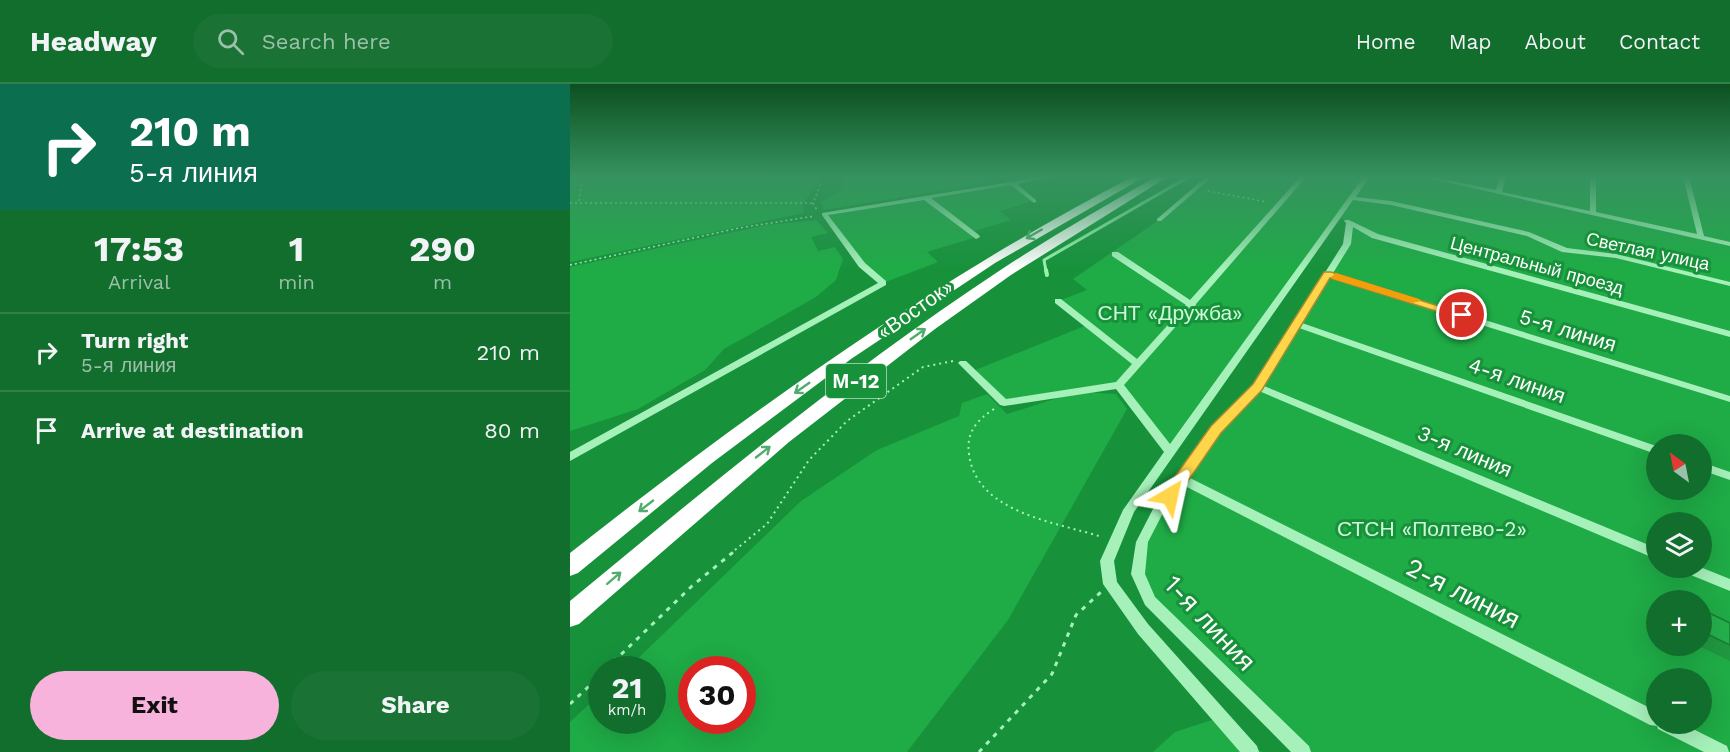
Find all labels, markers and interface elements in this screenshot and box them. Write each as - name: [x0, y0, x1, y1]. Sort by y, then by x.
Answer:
- search box: [193, 14, 613, 68]
- text: Headway: [30, 25, 157, 58]
- icon: search: [214, 25, 247, 58]
- text: Search here: [262, 29, 391, 54]
- text: Home: [1356, 29, 1416, 54]
- text: Map: [1449, 29, 1492, 54]
- text: About: [1525, 29, 1586, 54]
- text: Contact: [1619, 29, 1700, 54]
- text: 210 m: [129, 107, 251, 156]
- icon: right: [30, 108, 108, 186]
- text: 5-я линия: [129, 157, 258, 189]
- text: 17:53: [94, 228, 184, 270]
- text: 1: [289, 228, 304, 270]
- text: 290: [409, 228, 476, 270]
- one-way arrow: [1026, 228, 1043, 240]
- street label: Светлая улица: [1584, 228, 1713, 275]
- street label: Центральный проезд: [1448, 232, 1626, 298]
- text: Arrival: [108, 270, 170, 294]
- text: min: [278, 270, 315, 294]
- text: m: [433, 270, 452, 294]
- street label: «Восток»: [872, 274, 958, 344]
- pin: [1436, 289, 1487, 340]
- icon: arrive: [1445, 298, 1478, 331]
- park label: СНТ «Дружба»: [1098, 300, 1242, 325]
- street label: 5-я линия: [1516, 303, 1620, 357]
- text: Turn right: [81, 328, 188, 353]
- one-way arrow: [910, 328, 926, 340]
- icon: right: [30, 336, 63, 369]
- text: 210 m: [476, 340, 540, 365]
- street label: 4-я линия: [1465, 352, 1569, 408]
- text: 5-я линия: [81, 353, 176, 377]
- road number: М-12: [826, 364, 886, 398]
- one-way arrow: [794, 382, 810, 394]
- icon: arrive: [30, 414, 63, 447]
- text: Arrive at destination: [81, 418, 304, 443]
- text: 80 m: [484, 418, 540, 443]
- street label: 3-я линия: [1414, 420, 1516, 482]
- north arrow: [1646, 434, 1712, 500]
- map controls: [1646, 434, 1712, 734]
- one-way arrow: [755, 446, 771, 459]
- position arrow: [1138, 464, 1202, 528]
- one-way arrow: [639, 499, 655, 512]
- button: layers: [1646, 512, 1712, 578]
- park label: СТСН «Полтево-2»: [1337, 516, 1527, 541]
- street label: 2-я линия: [1401, 552, 1525, 634]
- street label: 1-я линия: [1158, 569, 1262, 677]
- one-way arrow: [606, 571, 621, 585]
- button: +: [1646, 590, 1712, 656]
- speed limit sign: 30: [678, 656, 756, 734]
- button: −: [1646, 668, 1712, 734]
- text: 21: [612, 670, 642, 705]
- button: Exit: [30, 671, 279, 740]
- button: Share: [291, 671, 540, 740]
- text: km/h: [608, 701, 646, 719]

